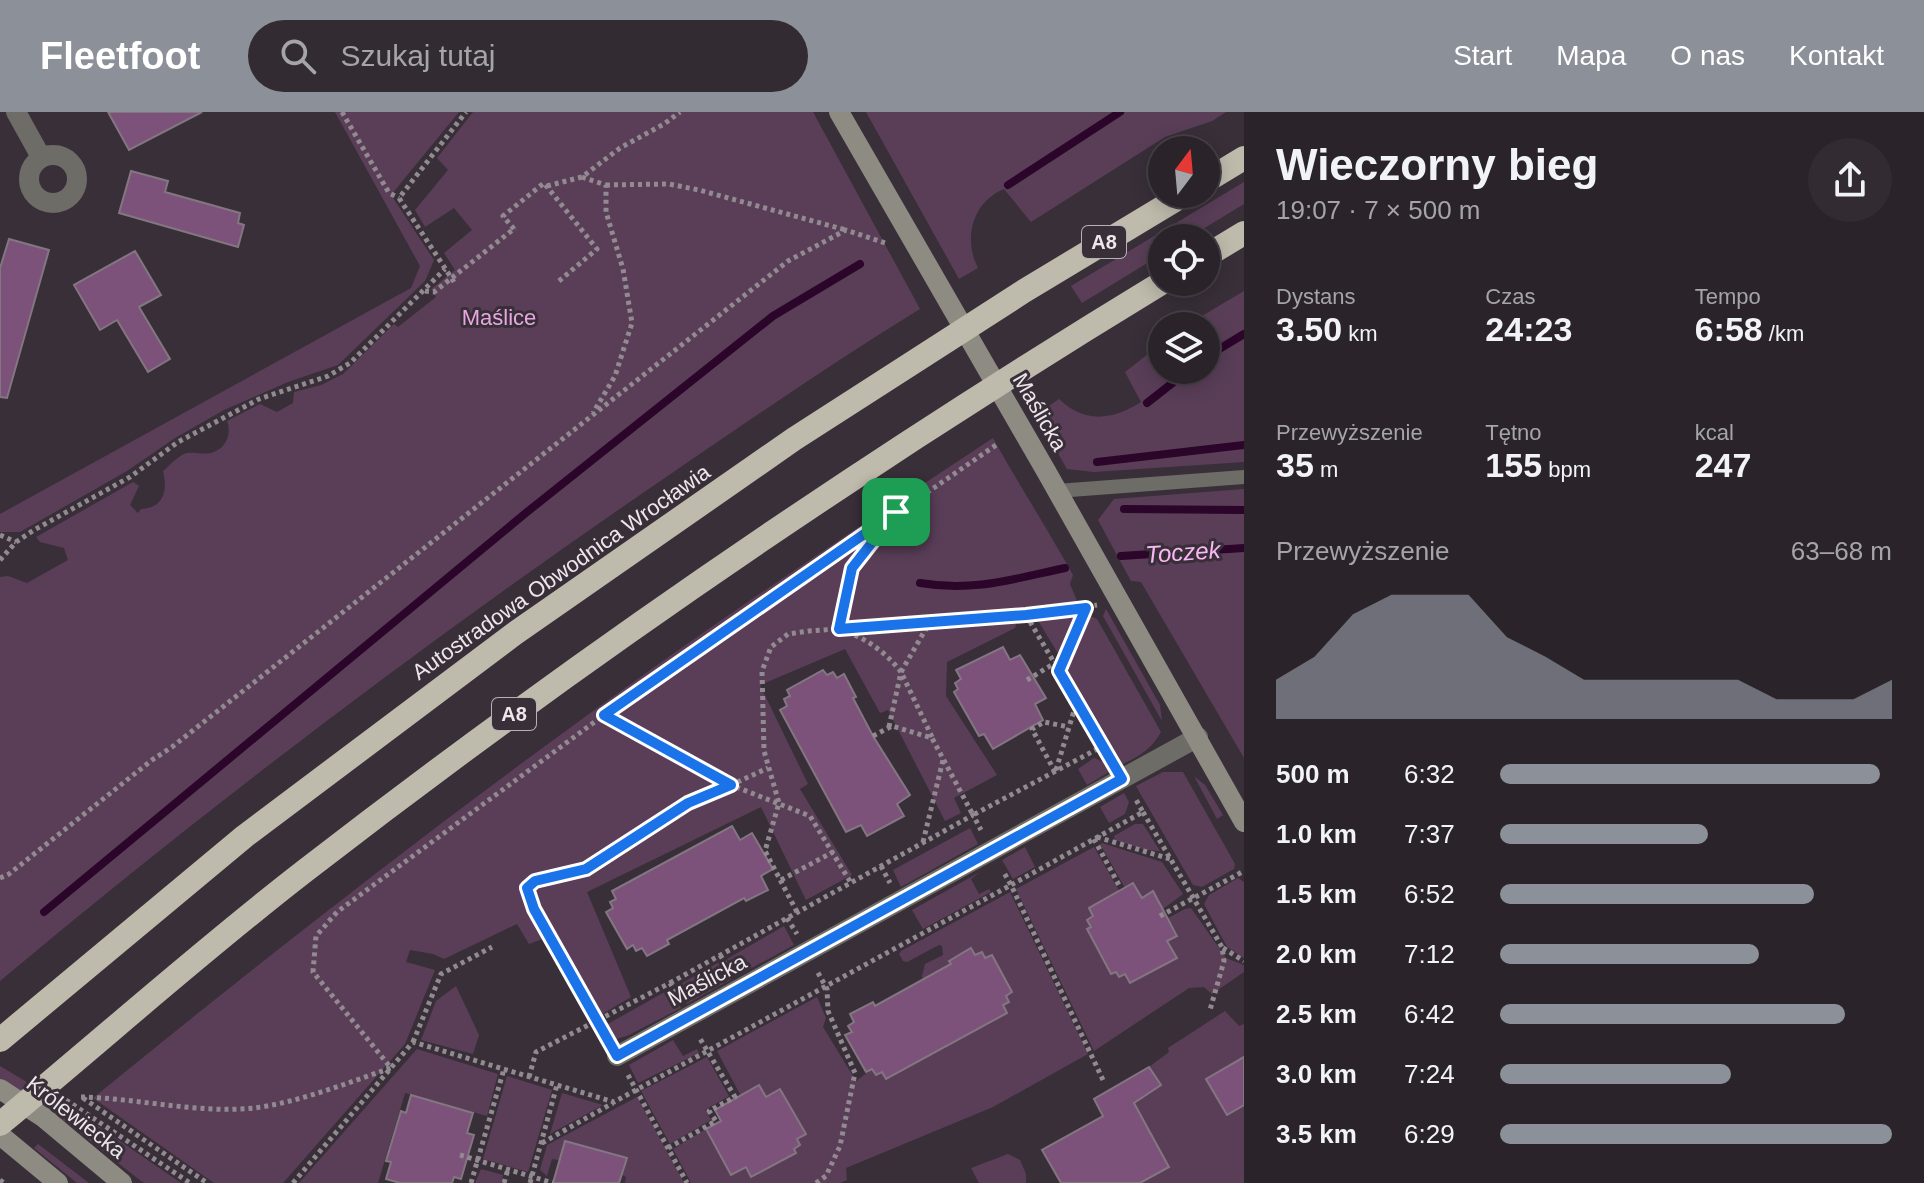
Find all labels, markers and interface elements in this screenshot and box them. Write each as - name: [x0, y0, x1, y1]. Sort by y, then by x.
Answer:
- search box: [248, 20, 808, 92]
- icon: search: [276, 34, 320, 78]
- text: Fleetfoot: [40, 35, 200, 77]
- text: Szukaj tutaj: [340, 39, 496, 72]
- text: Start: [1453, 40, 1512, 71]
- text: Mapa: [1556, 40, 1626, 71]
- text: O nas: [1670, 40, 1745, 71]
- text: Kontakt: [1789, 40, 1884, 71]
- north arrow: [1148, 136, 1220, 208]
- map controls: [1148, 136, 1220, 384]
- button: share: [1808, 138, 1892, 222]
- text: Wieczorny bieg: [1276, 140, 1598, 189]
- text: 19:07 · 7 × 500 m: [1276, 195, 1481, 225]
- button: locate: [1148, 224, 1220, 296]
- road number: A8: [1082, 226, 1126, 258]
- text: Dystans: [1276, 284, 1355, 309]
- text: Czas: [1485, 284, 1535, 309]
- text: Tempo: [1695, 284, 1761, 309]
- park label: Maślice: [462, 305, 536, 330]
- text: 3.50: [1276, 310, 1342, 348]
- text: 24:23: [1485, 310, 1572, 348]
- text: 6:58: [1695, 310, 1763, 348]
- button: layers: [1148, 312, 1220, 384]
- text: km: [1342, 321, 1378, 346]
- text: /km: [1763, 321, 1804, 346]
- street label: Maślicka: [1008, 369, 1073, 456]
- text: Przewyższenie: [1276, 420, 1423, 445]
- text: Tętno: [1485, 420, 1542, 445]
- text: kcal: [1695, 420, 1734, 445]
- text: 35: [1276, 446, 1314, 484]
- text: 155: [1485, 446, 1542, 484]
- text: 247: [1695, 446, 1751, 484]
- text: m: [1314, 457, 1338, 482]
- text: bpm: [1542, 457, 1591, 482]
- street label: Autostradowa Obwodnica Wrocławia: [407, 459, 715, 685]
- pin: [862, 478, 930, 546]
- icon: arrive: [874, 490, 918, 534]
- water label: Toczek: [1145, 536, 1223, 568]
- text: Przewyższenie: [1276, 536, 1449, 566]
- text: 63–68 m: [1791, 536, 1892, 566]
- road number: A8: [492, 698, 536, 730]
- text: 500 m: [1276, 759, 1350, 789]
- text: 6:32: [1404, 759, 1455, 789]
- text: 1.0 km: [1276, 819, 1357, 849]
- text: 7:37: [1404, 819, 1455, 849]
- text: 1.5 km: [1276, 879, 1357, 909]
- text: 6:52: [1404, 879, 1455, 909]
- text: 2.0 km: [1276, 939, 1357, 969]
- text: 7:12: [1404, 939, 1455, 969]
- street label: Maślicka: [663, 949, 751, 1011]
- text: 2.5 km: [1276, 999, 1357, 1029]
- text: 6:42: [1404, 999, 1455, 1029]
- text: 3.0 km: [1276, 1059, 1357, 1089]
- text: 7:24: [1404, 1059, 1455, 1089]
- street label: Królewiecka: [22, 1071, 131, 1164]
- text: 3.5 km: [1276, 1119, 1357, 1149]
- text: 6:29: [1404, 1119, 1455, 1149]

